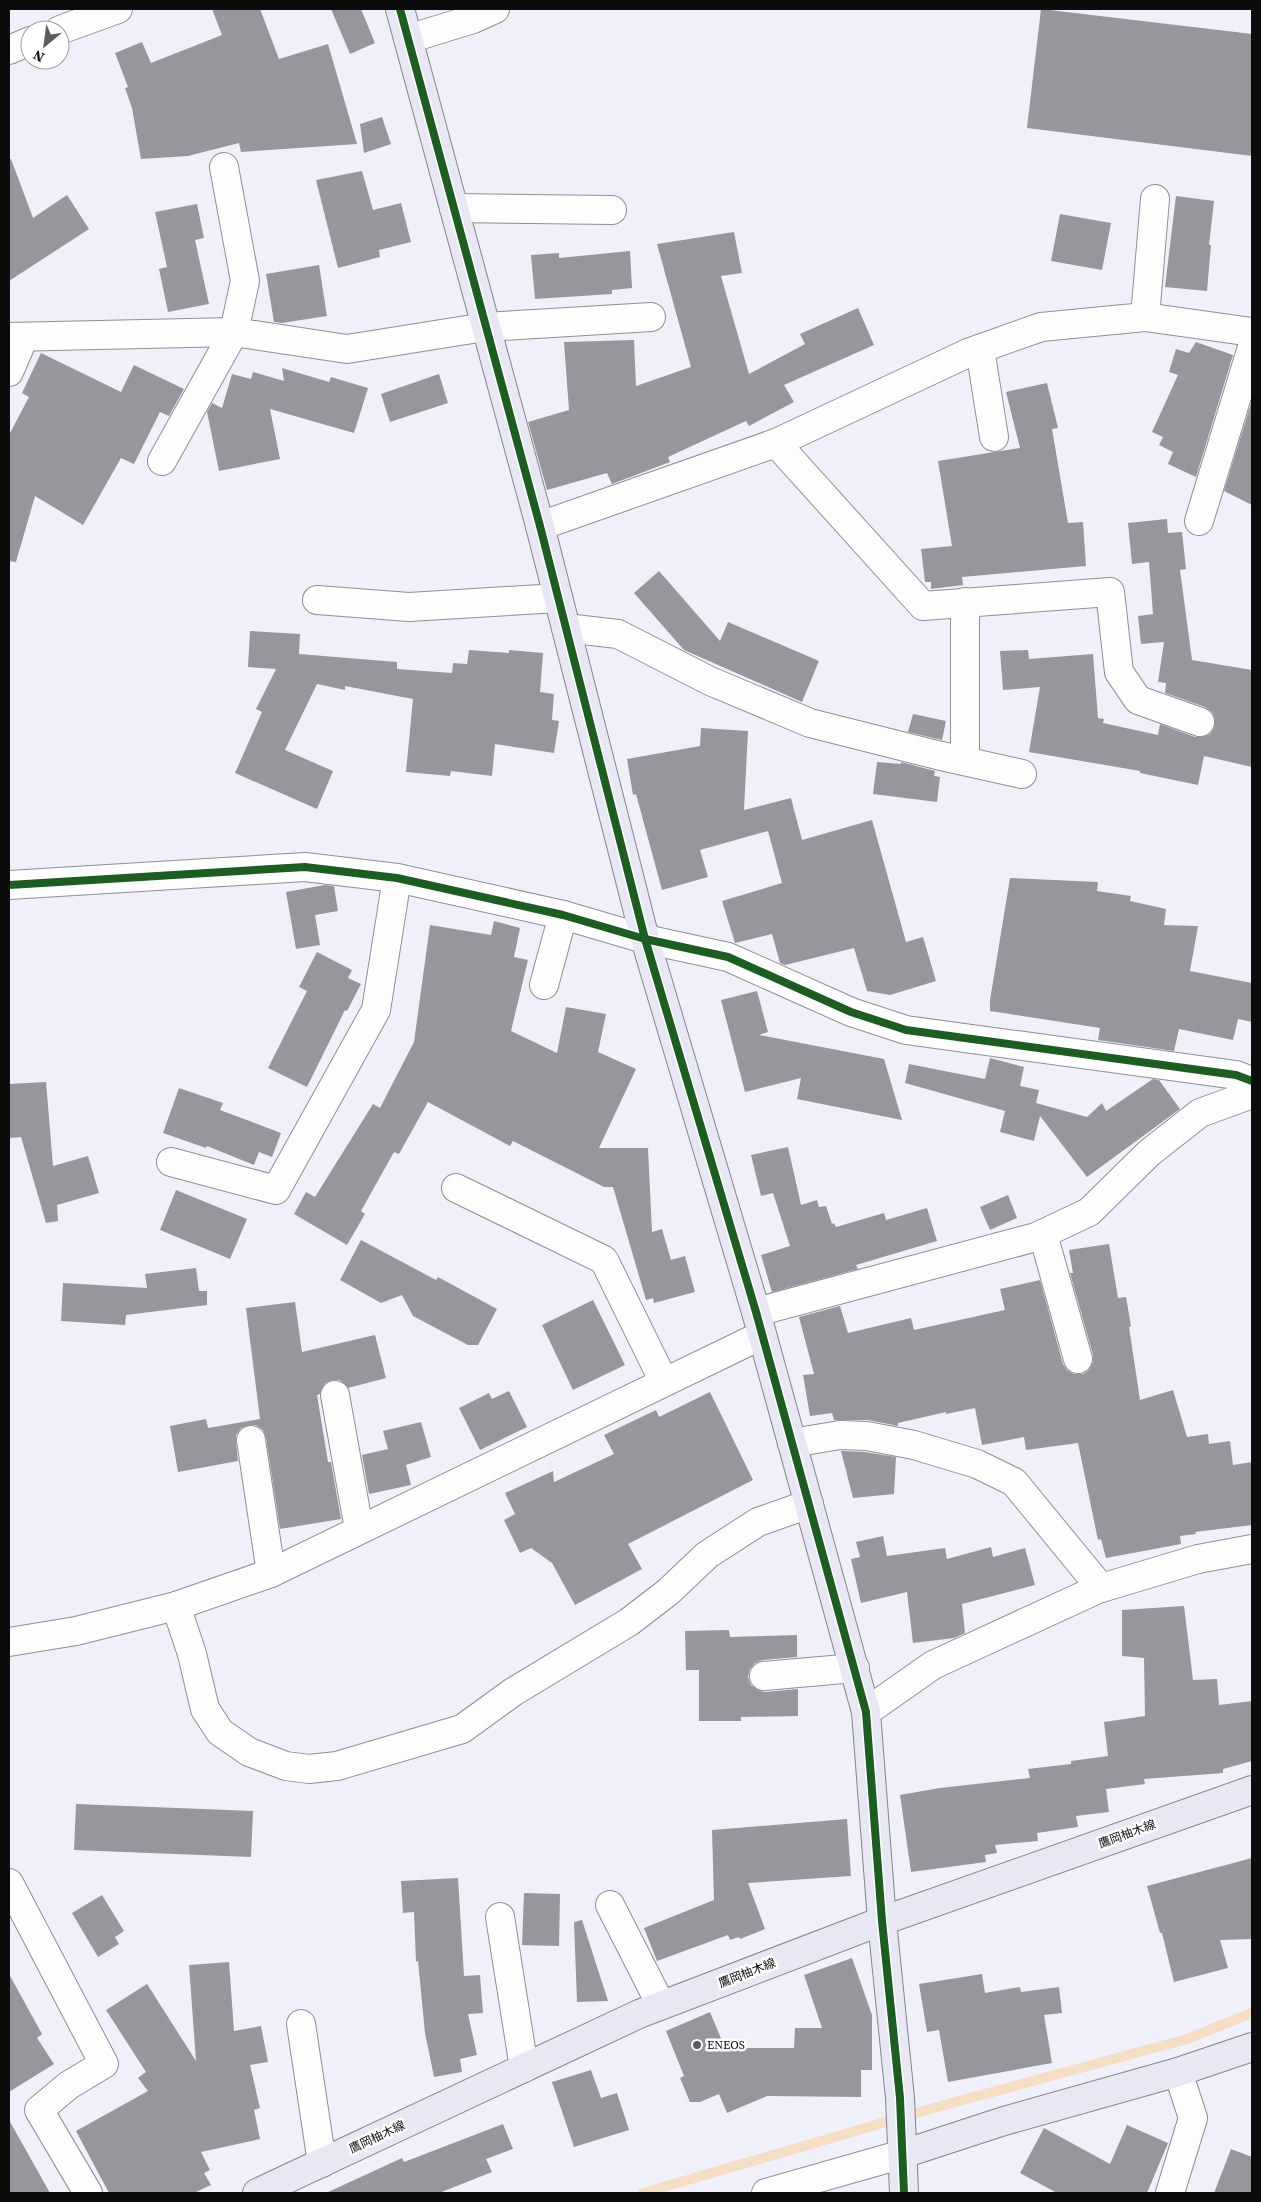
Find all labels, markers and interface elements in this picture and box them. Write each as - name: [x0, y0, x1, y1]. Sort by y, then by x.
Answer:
- north arrow: [20, 20, 70, 70]
- text: N: [29, 45, 48, 68]
- street label: 鷹岡柚木線: [1096, 1816, 1158, 1852]
- street label: 鷹岡柚木線: [716, 1955, 778, 1991]
- place label: ENEOS: [707, 2037, 745, 2053]
- marker: ENEOS: [691, 2039, 703, 2051]
- street label: 鷹岡柚木線: [346, 2117, 408, 2157]

